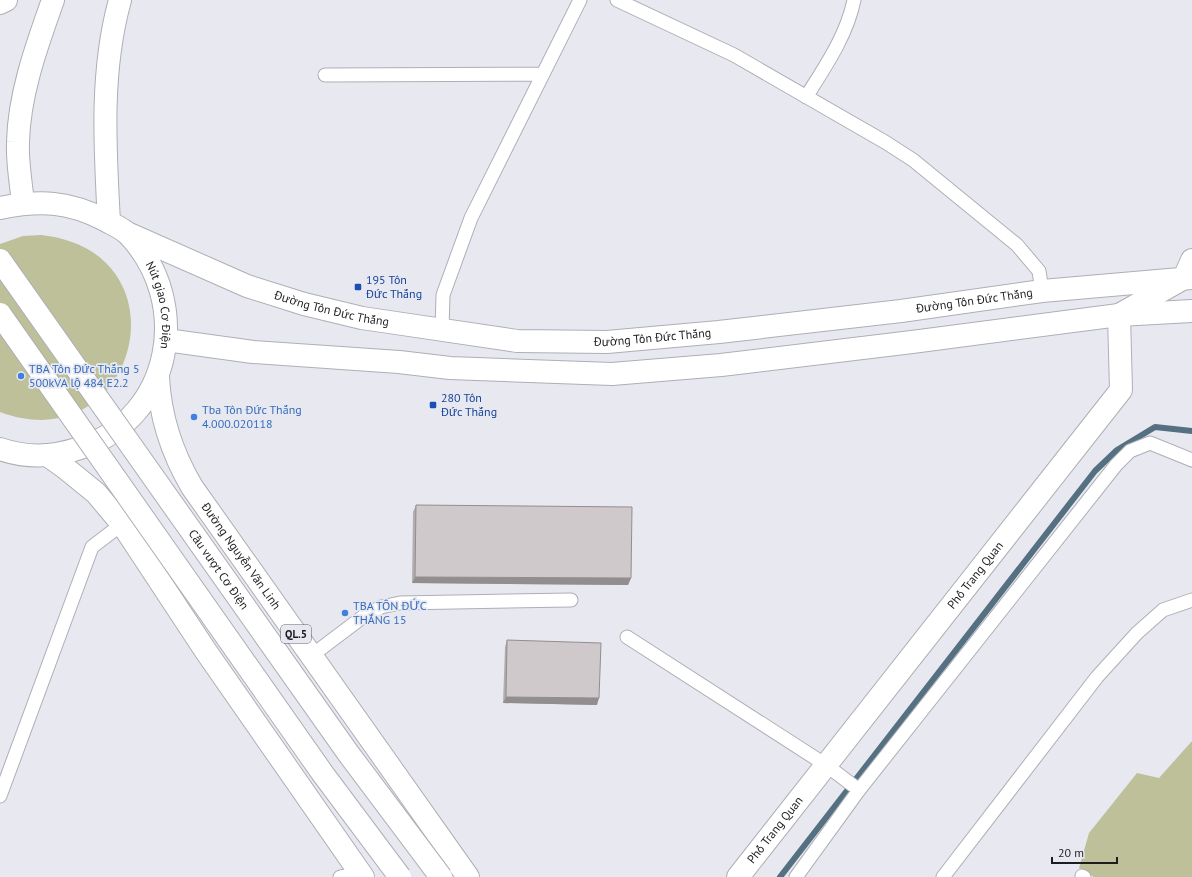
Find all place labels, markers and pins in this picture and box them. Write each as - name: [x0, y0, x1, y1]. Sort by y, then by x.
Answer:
- place label: 195 Tôn Đức Thắng: [365, 272, 422, 301]
- marker: 195 Tôn Đức Thắng: [353, 282, 363, 292]
- place label: TBA Tôn Đức Thắng 5 500kVA lộ 484 E2.2: [29, 361, 140, 390]
- marker: TBA Tôn Đức Thắng 5 500kVA lộ 484 E2.2: [16, 371, 26, 381]
- place label: 280 Tôn Đức Thắng: [440, 390, 497, 419]
- marker: 280 Tôn Đức Thắng: [428, 400, 438, 410]
- place label: Tba Tôn Đức Thắng 4.000.020118: [202, 402, 302, 431]
- marker: Tba Tôn Đức Thắng 4.000.020118: [189, 412, 199, 422]
- place label: TBA TÔN ĐỨC THẮNG 15: [353, 598, 427, 627]
- marker: TBA TÔN ĐỨC THẮNG 15: [340, 608, 350, 618]

